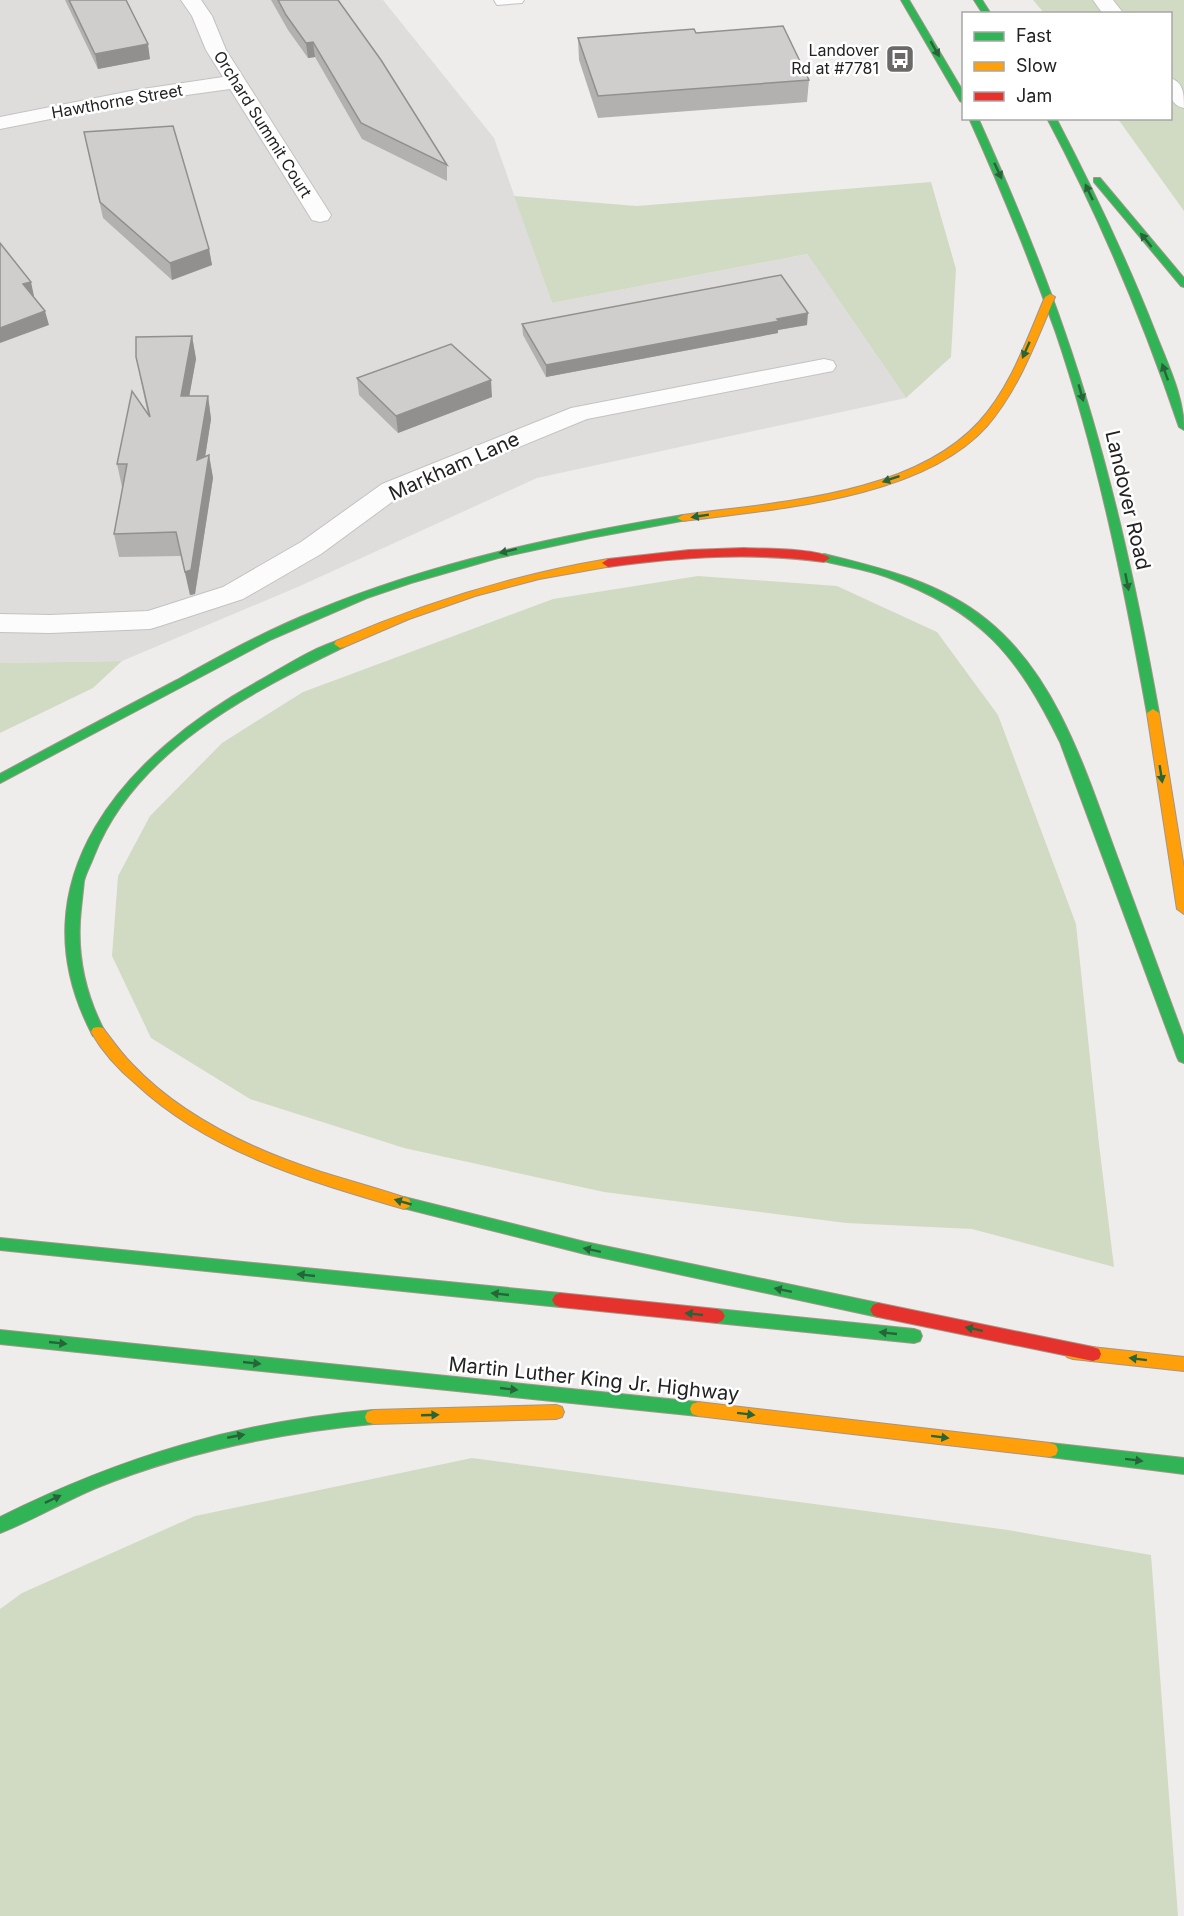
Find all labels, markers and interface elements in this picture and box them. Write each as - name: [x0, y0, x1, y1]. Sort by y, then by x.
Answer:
- legend: [962, 12, 1172, 120]
- text: Fast: [1016, 25, 1052, 46]
- place label: Landover Rd at #7781: [791, 40, 879, 78]
- one-way arrow: [929, 41, 940, 57]
- bus stop icon: Landover Rd at #7781: [884, 43, 916, 75]
- street label: Orchard Summit Court: [210, 47, 316, 201]
- text: Slow: [1016, 55, 1057, 76]
- street label: Hawthorne Street: [50, 80, 184, 122]
- text: Jam: [1016, 85, 1052, 106]
- one-way arrow: [994, 162, 1003, 179]
- one-way arrow: [1085, 184, 1094, 201]
- one-way arrow: [1139, 232, 1152, 248]
- one-way arrow: [1021, 342, 1031, 360]
- one-way arrow: [1159, 363, 1169, 381]
- one-way arrow: [1077, 384, 1086, 402]
- street label: Markham Lane: [385, 426, 523, 506]
- street label: Landover Road: [1100, 428, 1156, 572]
- one-way arrow: [882, 474, 900, 484]
- one-way arrow: [690, 512, 709, 521]
- one-way arrow: [499, 547, 517, 557]
- one-way arrow: [1123, 572, 1132, 591]
- one-way arrow: [1157, 764, 1166, 783]
- one-way arrow: [394, 1197, 412, 1206]
- one-way arrow: [582, 1245, 601, 1254]
- one-way arrow: [297, 1270, 316, 1279]
- one-way arrow: [773, 1285, 792, 1294]
- one-way arrow: [491, 1289, 510, 1299]
- one-way arrow: [685, 1309, 704, 1319]
- one-way arrow: [964, 1324, 983, 1333]
- one-way arrow: [879, 1328, 898, 1338]
- one-way arrow: [49, 1338, 68, 1348]
- street label: Martin Luther King Jr. Highway: [448, 1352, 740, 1406]
- one-way arrow: [1129, 1354, 1148, 1364]
- one-way arrow: [243, 1358, 262, 1368]
- one-way arrow: [499, 1384, 518, 1394]
- one-way arrow: [737, 1410, 756, 1419]
- one-way arrow: [420, 1411, 439, 1420]
- one-way arrow: [227, 1431, 246, 1440]
- one-way arrow: [930, 1432, 949, 1442]
- one-way arrow: [1124, 1455, 1143, 1465]
- one-way arrow: [44, 1495, 61, 1504]

